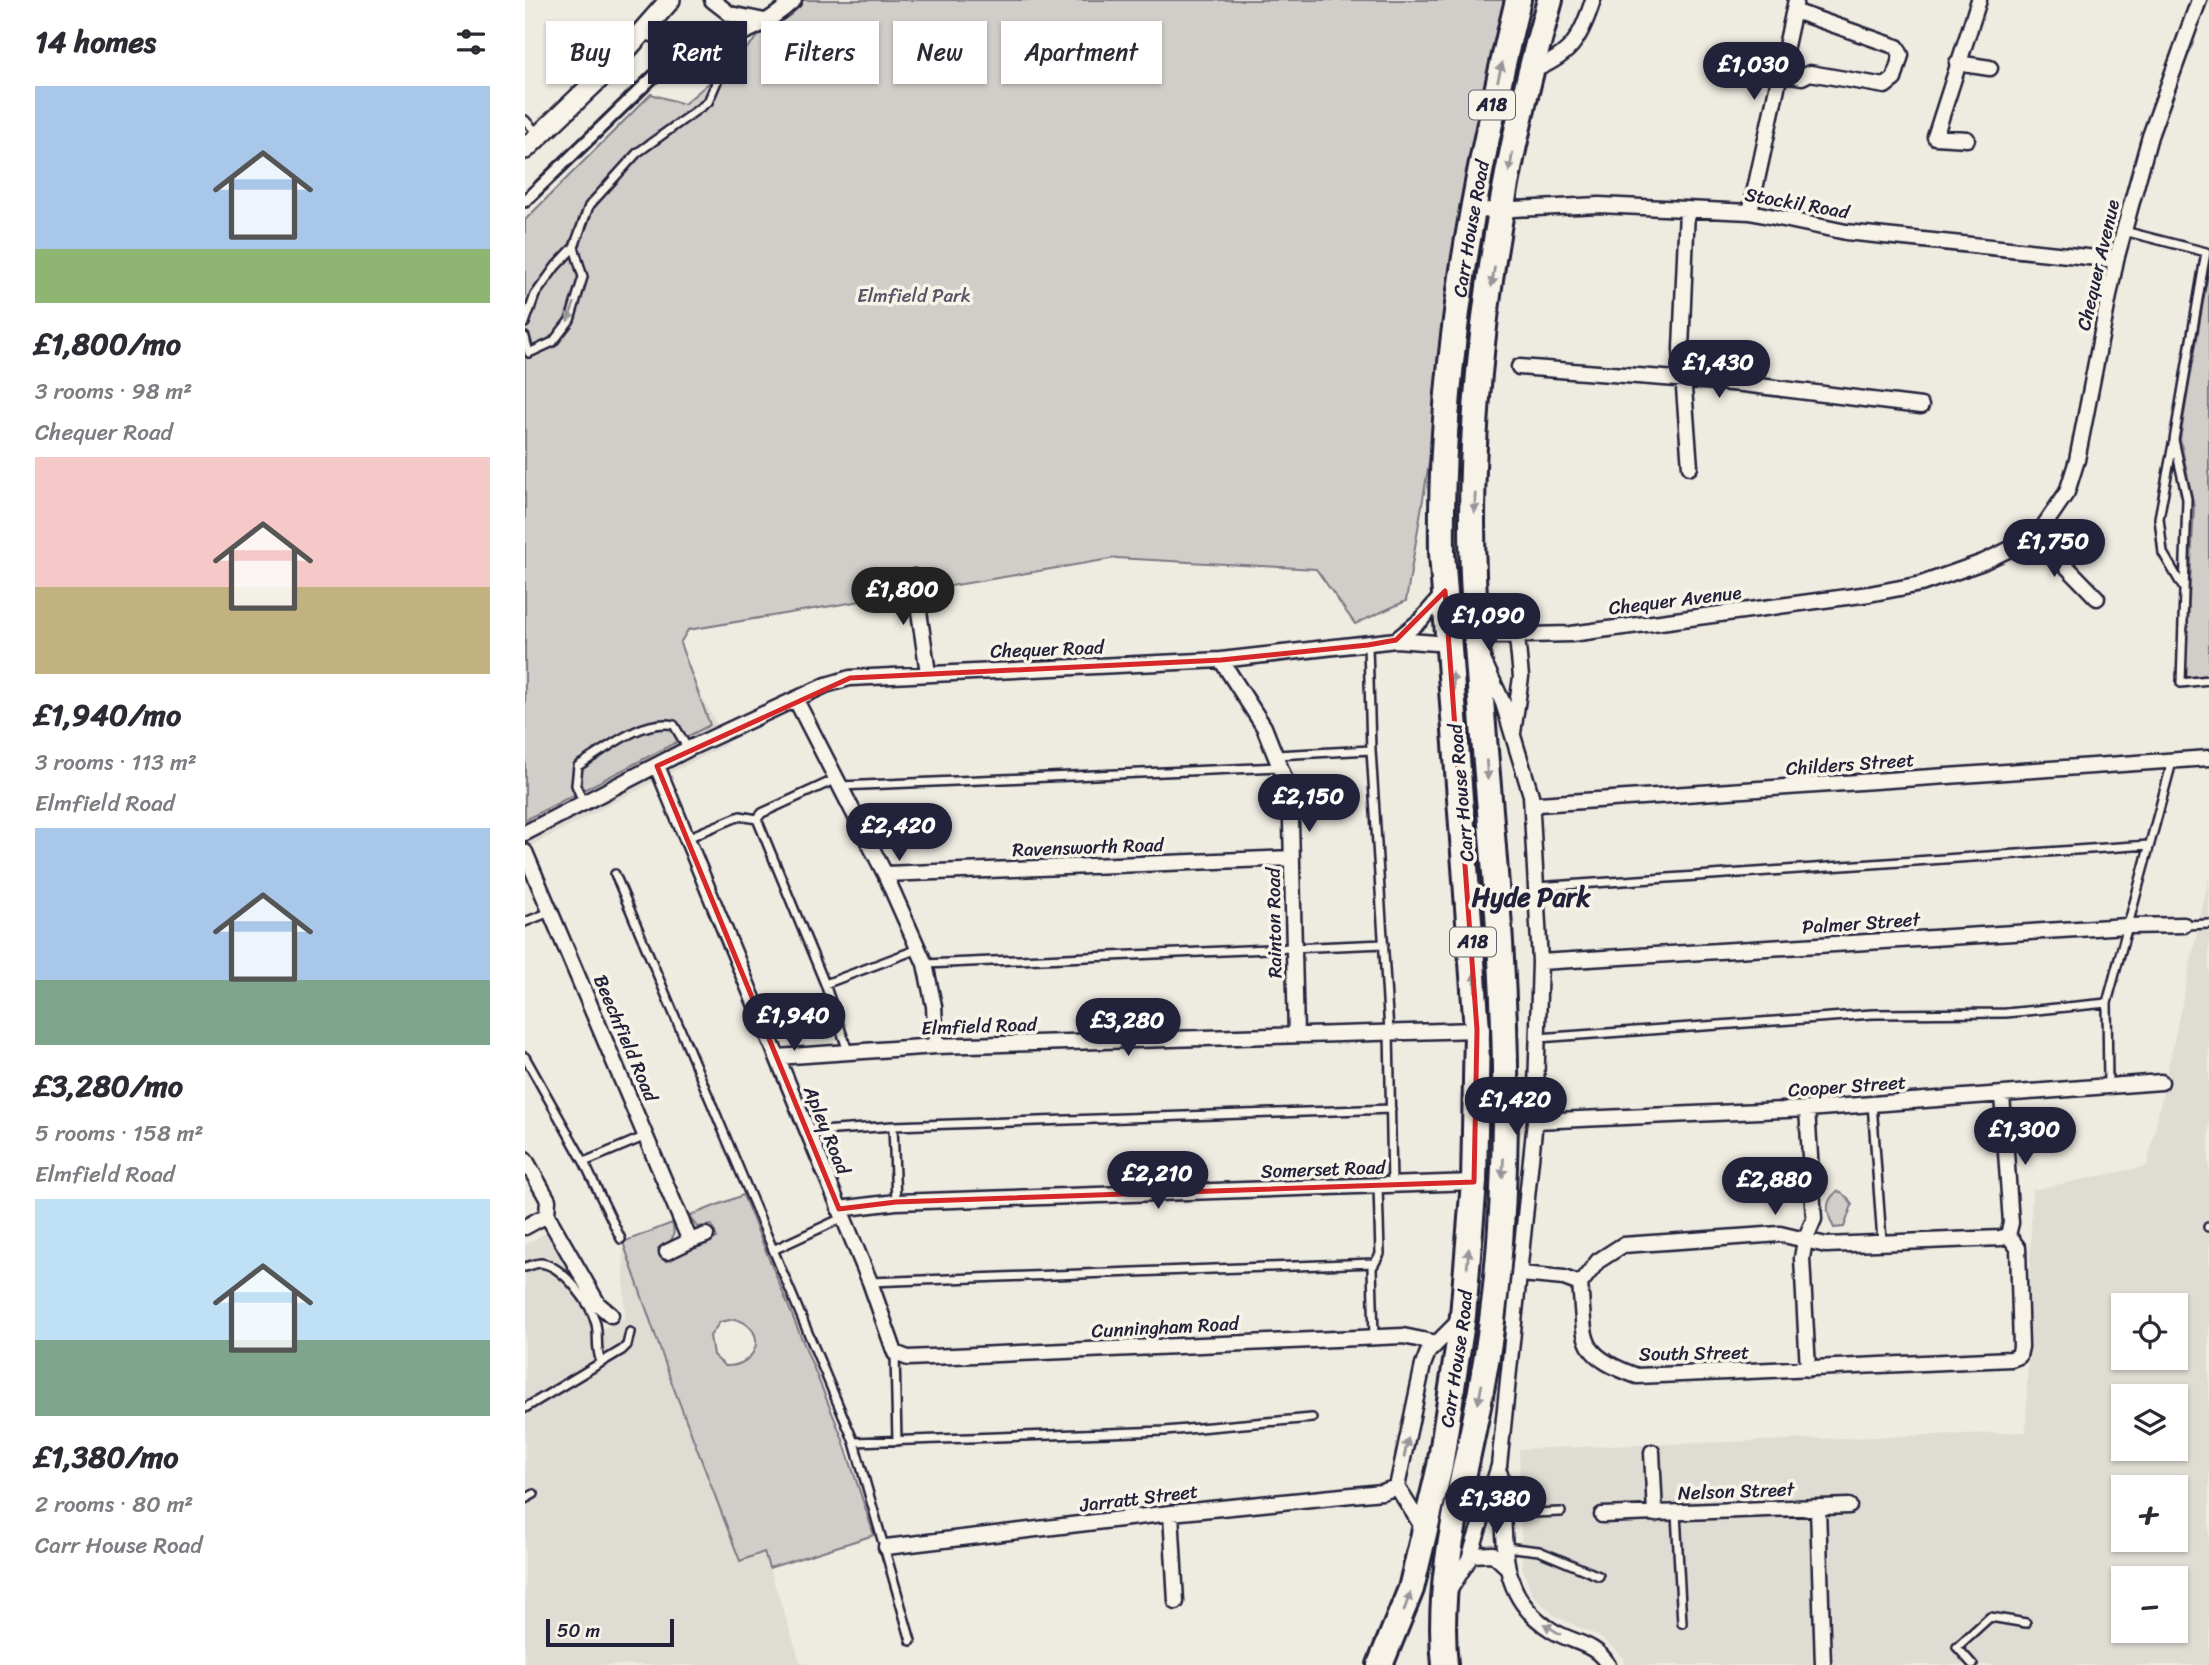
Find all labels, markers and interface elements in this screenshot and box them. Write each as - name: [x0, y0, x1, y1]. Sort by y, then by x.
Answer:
- text: 14 homes: [35, 15, 156, 69]
- chip: Buy: [546, 21, 634, 84]
- chip: Rent: [648, 21, 747, 84]
- chip: Filters: [761, 21, 879, 84]
- chip: New: [893, 21, 987, 84]
- chip: Apartment: [1001, 21, 1162, 84]
- icon: filters: [452, 23, 490, 61]
- pin: £1,030: [1697, 42, 1811, 102]
- text: £1,030: [1719, 44, 1789, 85]
- one-way arrow: [1495, 61, 1506, 83]
- road number: A18: [1469, 90, 1515, 120]
- icon: home: [200, 132, 326, 258]
- one-way arrow: [1505, 151, 1516, 173]
- street label: Carr House Road: [1443, 155, 1499, 299]
- street label: Stockil Road: [1742, 178, 1853, 229]
- street label: Chequer Avenue: [2067, 196, 2129, 334]
- one-way arrow: [1487, 266, 1498, 288]
- park label: Elmfield Park: [857, 279, 971, 312]
- one-way arrow: [566, 302, 577, 323]
- text: £1,800/mo: [35, 317, 181, 371]
- pin: £1,430: [1662, 340, 1776, 400]
- text: £1,430: [1684, 342, 1754, 383]
- text: 3 rooms · 98 m²: [35, 371, 192, 412]
- text: Chequer Road: [35, 412, 173, 453]
- one-way arrow: [1469, 493, 1480, 515]
- icon: home: [200, 503, 326, 629]
- pin: £1,750: [1997, 520, 2111, 579]
- text: £1,750: [2019, 521, 2089, 562]
- pin: £1,800: [846, 568, 960, 627]
- text: £1,800: [867, 569, 939, 610]
- street label: Chequer Avenue: [1607, 575, 1743, 625]
- pin: £1,090: [1432, 594, 1546, 653]
- text: £1,090: [1453, 595, 1525, 636]
- street label: Chequer Road: [990, 630, 1106, 667]
- one-way arrow: [1447, 671, 1458, 693]
- text: £1,940/mo: [35, 688, 181, 742]
- street label: Carr House Road: [1438, 721, 1483, 863]
- text: 3 rooms · 113 m²: [35, 742, 197, 783]
- street label: Childers Street: [1785, 743, 1915, 785]
- one-way arrow: [1481, 759, 1492, 781]
- pin: £2,150: [1252, 774, 1366, 834]
- text: £2,150: [1274, 776, 1344, 817]
- text: Elmfield Road: [35, 783, 175, 824]
- pin: £2,420: [842, 804, 956, 863]
- text: £2,420: [862, 805, 936, 846]
- street label: Ravensworth Road: [1012, 828, 1165, 866]
- street label: Rainton Road: [1257, 866, 1291, 978]
- icon: home: [200, 874, 326, 1000]
- district label: Hyde Park: [1472, 874, 1591, 920]
- street label: Palmer Street: [1801, 902, 1922, 944]
- road number: A18: [1450, 928, 1496, 957]
- street label: Beechfield Road: [584, 969, 668, 1108]
- one-way arrow: [1469, 971, 1480, 993]
- pin: £1,940: [737, 993, 851, 1053]
- text: £1,940: [758, 995, 830, 1036]
- pin: £3,280: [1071, 998, 1185, 1058]
- text: £3,280: [1092, 1000, 1164, 1041]
- street label: Elmfield Road: [921, 1007, 1038, 1045]
- text: £3,280/mo: [35, 1059, 183, 1113]
- street label: Cooper Street: [1787, 1065, 1907, 1107]
- pin: £1,420: [1459, 1078, 1573, 1137]
- text: £1,420: [1481, 1079, 1551, 1120]
- street label: Apley Road: [794, 1080, 860, 1181]
- pin: £1,300: [1968, 1108, 2082, 1167]
- text: £1,300: [1990, 1109, 2060, 1150]
- text: 5 rooms · 158 m²: [35, 1113, 204, 1154]
- street label: Somerset Road: [1260, 1150, 1387, 1188]
- pin: £2,210: [1101, 1152, 1215, 1211]
- text: £2,210: [1123, 1153, 1193, 1194]
- text: Elmfield Road: [35, 1154, 175, 1195]
- one-way arrow: [1497, 1157, 1508, 1179]
- pin: £2,880: [1718, 1158, 1832, 1217]
- text: £2,880: [1738, 1159, 1812, 1200]
- icon: home: [200, 1245, 326, 1371]
- one-way arrow: [1463, 1247, 1474, 1269]
- street label: Carr House Road: [1430, 1287, 1482, 1430]
- map controls: [2111, 1293, 2188, 1643]
- button: locate: [2111, 1293, 2188, 1370]
- street label: Cunningham Road: [1091, 1307, 1241, 1347]
- street label: South Street: [1639, 1336, 1749, 1370]
- one-way arrow: [1475, 1383, 1486, 1405]
- button: layers: [2111, 1384, 2188, 1461]
- text: £1,380/mo: [35, 1430, 179, 1484]
- one-way arrow: [1400, 1437, 1411, 1459]
- street label: Nelson Street: [1677, 1472, 1796, 1510]
- street label: Jarratt Street: [1077, 1474, 1200, 1522]
- button: +: [2111, 1475, 2188, 1552]
- pin: £1,380: [1439, 1476, 1553, 1536]
- text: £1,380: [1461, 1478, 1531, 1519]
- text: 2 rooms · 80 m²: [35, 1484, 193, 1525]
- text: Carr House Road: [35, 1525, 202, 1566]
- button: −: [2111, 1566, 2188, 1643]
- one-way arrow: [1402, 1592, 1413, 1613]
- text: 50 m: [557, 1614, 600, 1647]
- scale bar: [546, 1616, 674, 1648]
- one-way arrow: [1542, 1622, 1562, 1635]

